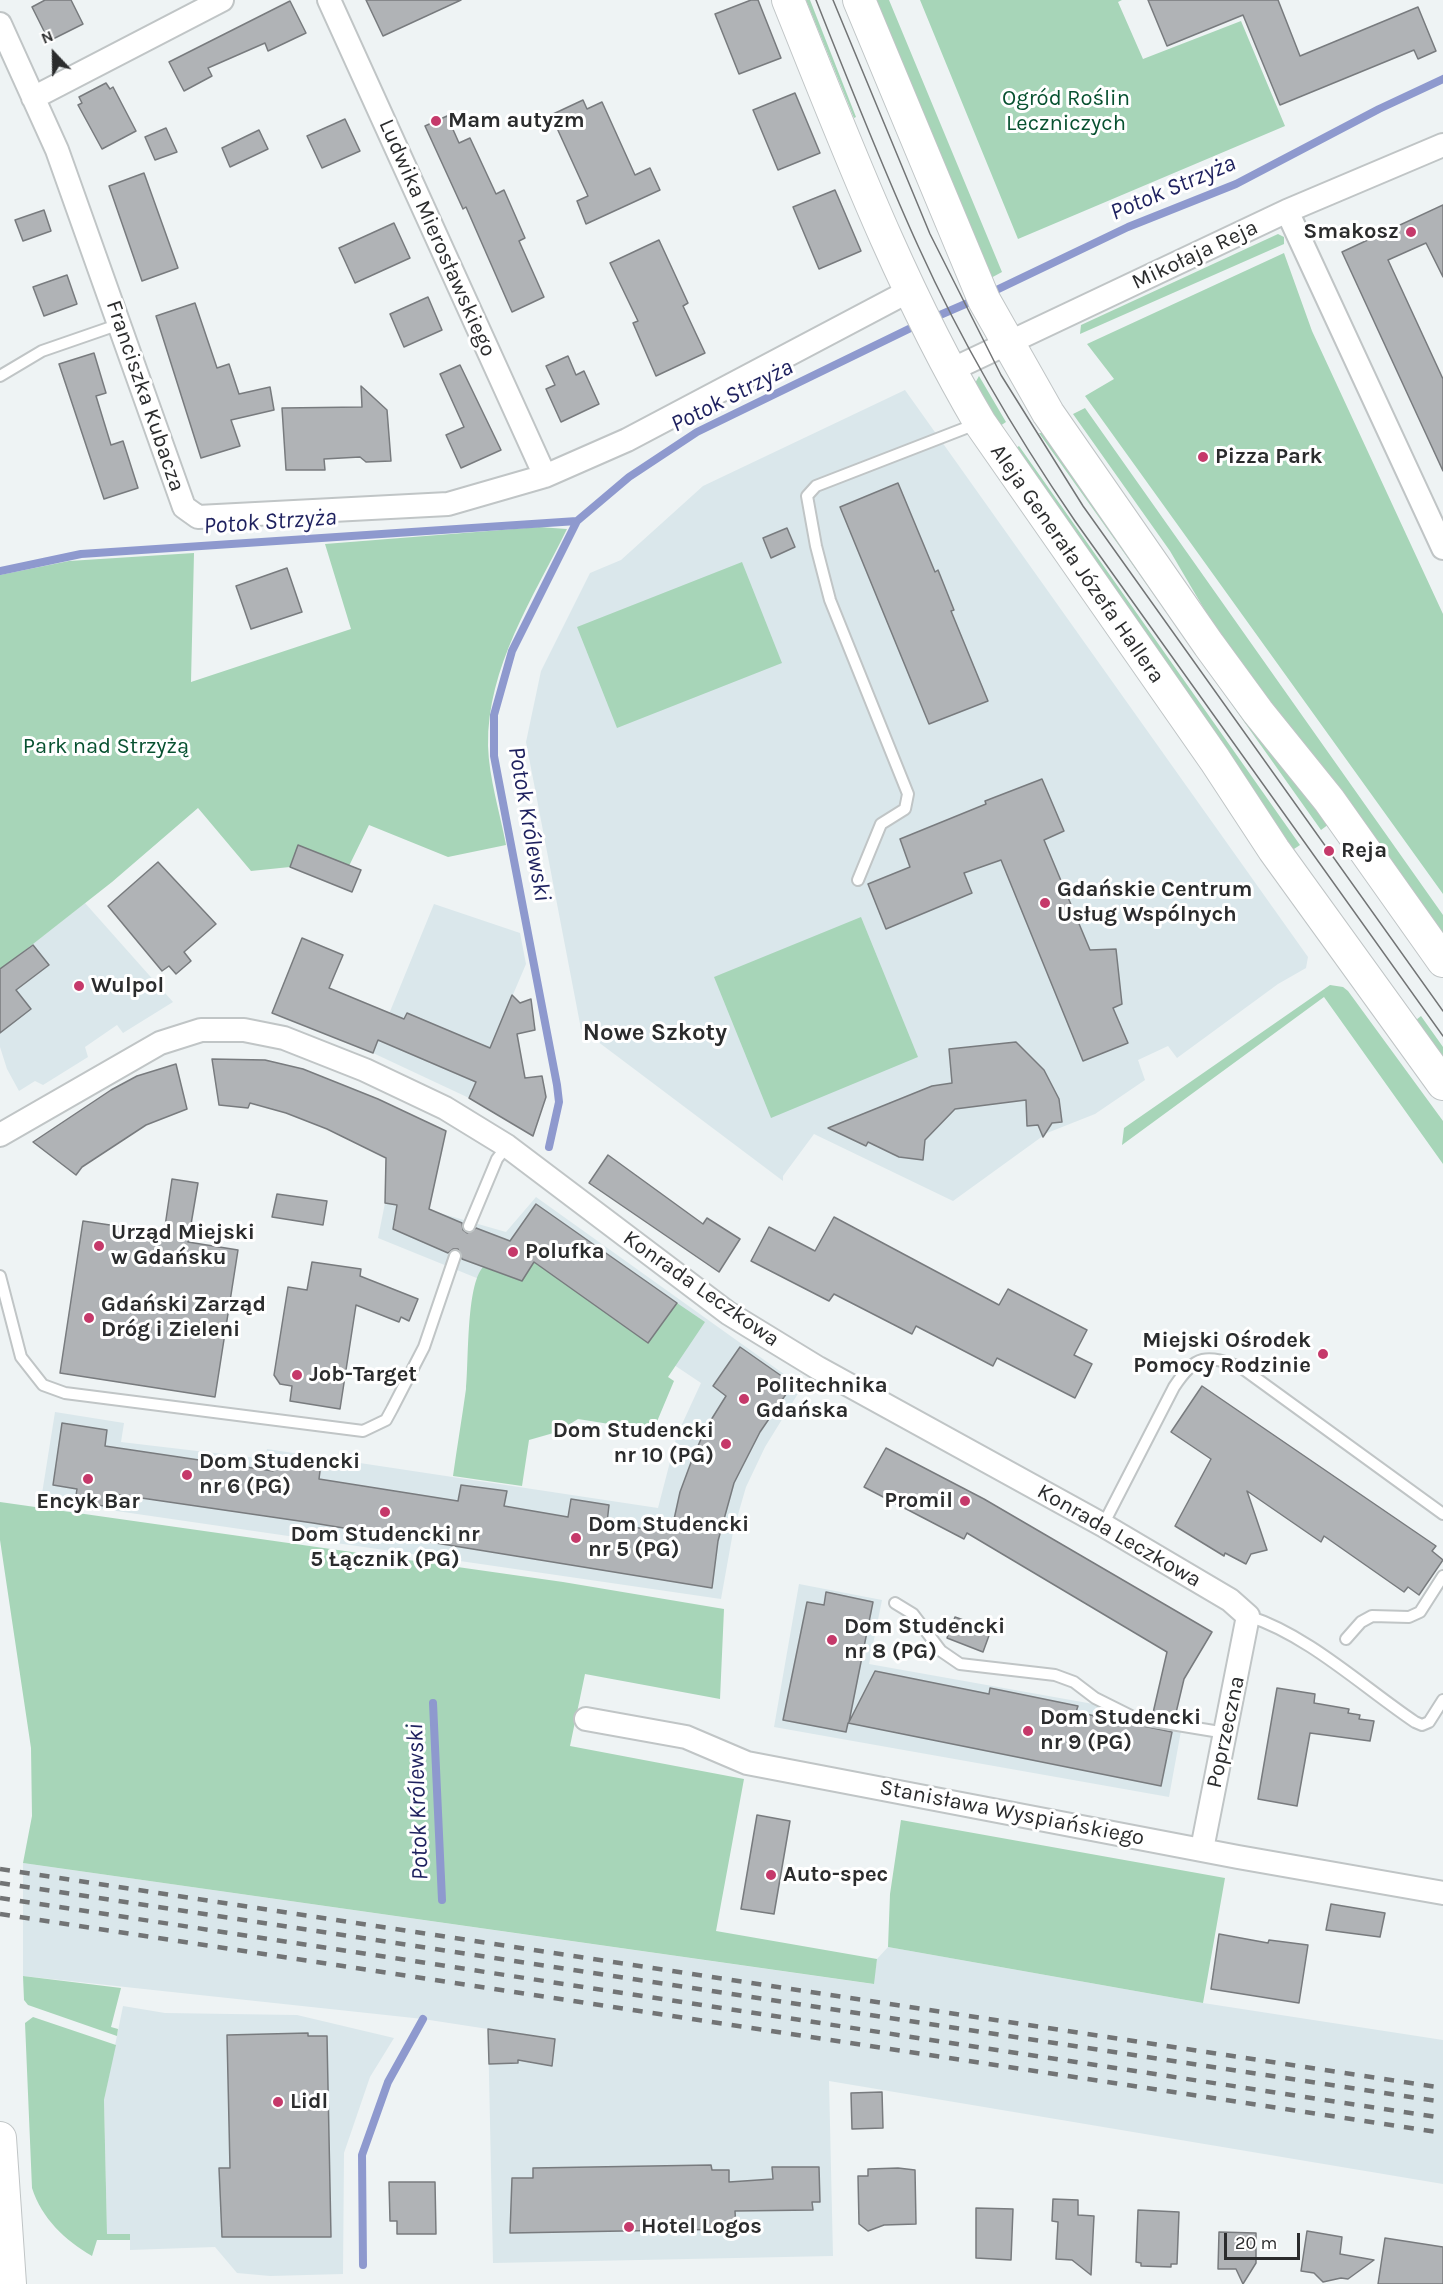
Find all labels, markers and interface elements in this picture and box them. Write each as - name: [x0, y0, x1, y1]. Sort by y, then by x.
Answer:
- north arrow: [24, 24, 84, 84]
- text: N: [38, 26, 56, 48]
- park label: Ogród Roślin Leczniczych: [1002, 86, 1130, 138]
- place label: Mam autyzm: [448, 108, 585, 134]
- marker: Mam autyzm: [429, 114, 443, 128]
- street label: Ludwika Mierosławskiego: [373, 115, 501, 361]
- water label: Potok Strzyża: [1106, 149, 1240, 227]
- street label: Mikołaja Reja: [1128, 214, 1262, 296]
- place label: Smakosz: [1303, 219, 1399, 245]
- marker: Smakosz: [1404, 225, 1418, 239]
- street label: Franciszka Kubacza: [100, 297, 190, 495]
- water label: Potok Strzyża: [666, 353, 798, 439]
- street label: Aleja Generała Józefa Hallera: [984, 439, 1170, 689]
- place label: Pizza Park: [1215, 444, 1322, 470]
- marker: Pizza Park: [1196, 450, 1210, 464]
- water label: Potok Strzyża: [202, 503, 338, 541]
- park label: Park nad Strzyżą: [23, 734, 189, 760]
- water label: Potok Królewski: [501, 744, 557, 904]
- place label: Reja: [1341, 838, 1387, 864]
- marker: Reja: [1322, 844, 1336, 858]
- place label: Gdańskie Centrum Usług Wspólnych: [1057, 877, 1252, 928]
- marker: Gdańskie Centrum Usług Wspólnych: [1038, 896, 1052, 910]
- place label: Wulpol: [91, 973, 164, 999]
- marker: Wulpol: [72, 979, 86, 993]
- district label: Nowe Szkoty: [583, 1019, 727, 1047]
- place label: Urząd Miejski w Gdańsku: [111, 1220, 255, 1272]
- street label: Konrada Leczkowa: [618, 1225, 784, 1353]
- marker: Urząd Miejski w Gdańsku: [92, 1239, 106, 1253]
- place label: Polufka: [525, 1239, 605, 1265]
- marker: Polufka: [506, 1245, 520, 1259]
- place label: Gdański Zarząd Dróg i Zieleni: [101, 1292, 266, 1344]
- marker: Gdański Zarząd Dróg i Zieleni: [82, 1311, 96, 1325]
- place label: Miejski Ośrodek Pomocy Rodzinie: [1133, 1328, 1311, 1380]
- marker: Miejski Ośrodek Pomocy Rodzinie: [1316, 1347, 1330, 1361]
- place label: Job-Target: [309, 1362, 417, 1388]
- marker: Job-Target: [290, 1368, 304, 1382]
- place label: Politechnika Gdańska: [756, 1373, 888, 1424]
- marker: Politechnika Gdańska: [737, 1392, 751, 1406]
- place label: Dom Studencki nr 10 (PG): [553, 1418, 714, 1470]
- marker: Dom Studencki nr 10 (PG): [719, 1437, 733, 1451]
- place label: Dom Studencki nr 6 (PG): [199, 1449, 360, 1500]
- marker: Dom Studencki nr 6 (PG): [180, 1468, 194, 1482]
- marker: Encyk Bar: [81, 1472, 95, 1486]
- street label: Konrada Leczkowa: [1032, 1478, 1206, 1594]
- place label: Promil: [884, 1488, 953, 1514]
- place label: Encyk Bar: [36, 1489, 140, 1515]
- marker: Promil: [958, 1494, 972, 1508]
- marker: Dom Studencki nr 5 Łącznik (PG): [378, 1505, 392, 1519]
- place label: Dom Studencki nr 5 (PG): [588, 1512, 749, 1564]
- place label: Dom Studencki nr 5 Łącznik (PG): [290, 1522, 480, 1574]
- marker: Dom Studencki nr 5 (PG): [569, 1531, 583, 1545]
- place label: Dom Studencki nr 8 (PG): [844, 1614, 1005, 1666]
- marker: Dom Studencki nr 8 (PG): [825, 1633, 839, 1647]
- street label: Poprzeczna: [1201, 1674, 1251, 1790]
- place label: Dom Studencki nr 9 (PG): [1040, 1705, 1201, 1756]
- water label: Potok Królewski: [401, 1723, 435, 1881]
- marker: Dom Studencki nr 9 (PG): [1021, 1724, 1035, 1738]
- street label: Stanisława Wyspiańskiego: [877, 1774, 1147, 1852]
- place label: Auto-spec: [783, 1862, 888, 1888]
- marker: Auto-spec: [764, 1868, 778, 1882]
- place label: Lidl: [290, 2089, 328, 2115]
- marker: Lidl: [271, 2095, 285, 2109]
- place label: Hotel Logos: [641, 2214, 762, 2240]
- marker: Hotel Logos: [622, 2220, 636, 2234]
- scale bar: [1227, 2221, 1304, 2259]
- text: 20 m: [1235, 2232, 1277, 2254]

